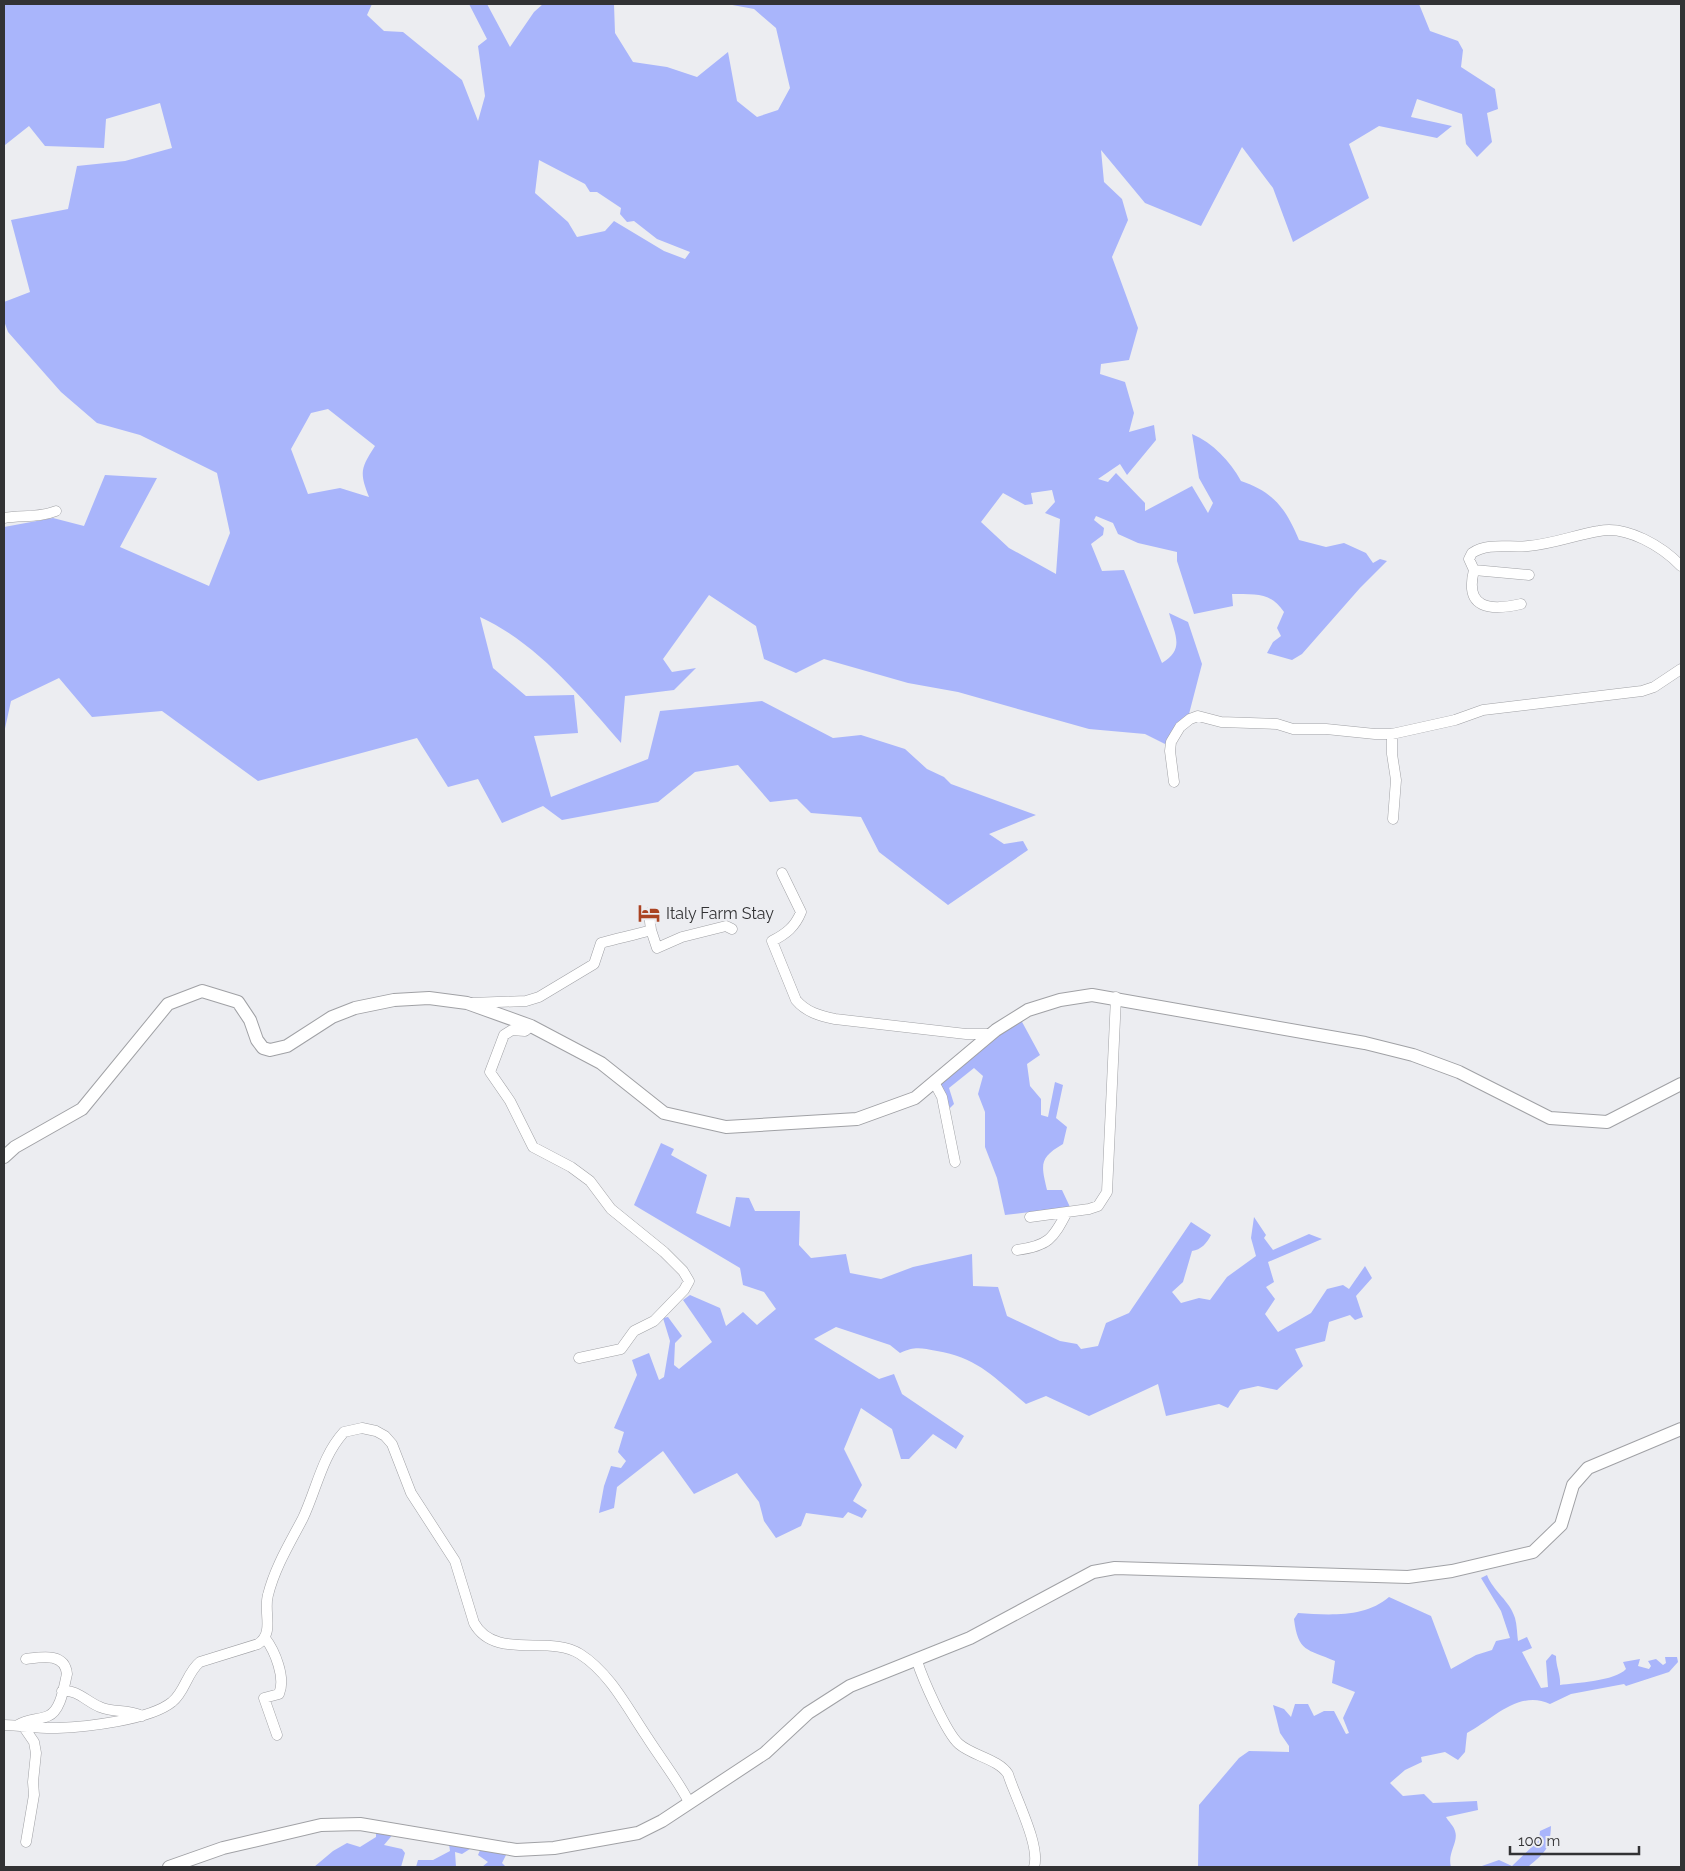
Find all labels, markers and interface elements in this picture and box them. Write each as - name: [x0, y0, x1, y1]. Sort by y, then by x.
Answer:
- hotel icon: Italy Farm Stay: [636, 900, 662, 926]
- place label: Italy Farm Stay: [666, 904, 774, 923]
- scale bar: [1510, 1824, 1639, 1856]
- text: 100 m: [1518, 1832, 1560, 1850]

